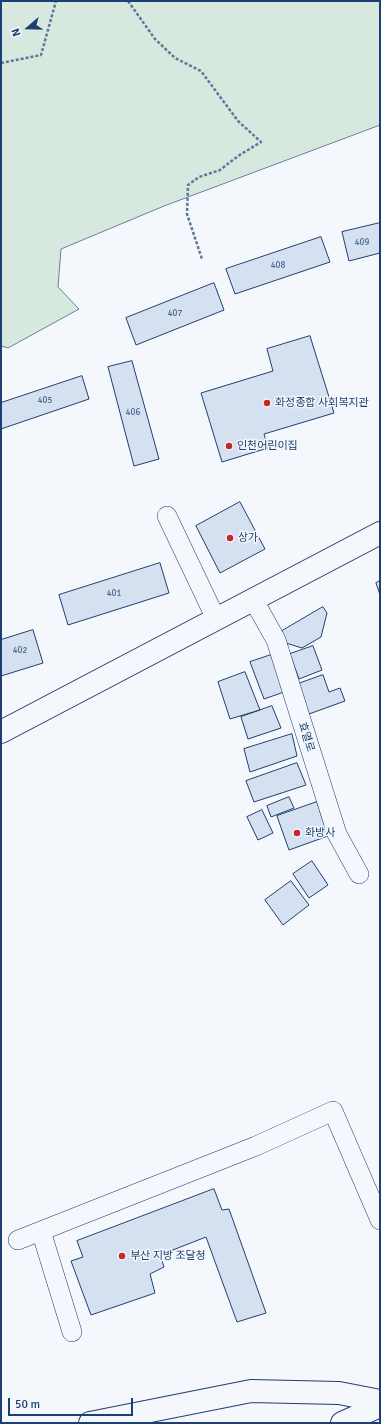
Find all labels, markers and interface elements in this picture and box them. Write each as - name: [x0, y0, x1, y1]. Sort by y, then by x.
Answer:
- north arrow: [8, 8, 48, 48]
- text: N: [9, 26, 24, 38]
- house number: 409: [355, 238, 369, 248]
- house number: 408: [271, 261, 285, 271]
- house number: 407: [168, 309, 182, 319]
- house number: 405: [38, 396, 52, 406]
- place label: 화정종합 사회복지관: [275, 396, 368, 410]
- marker: 화정종합 사회복지관: [262, 398, 272, 408]
- house number: 406: [126, 408, 140, 418]
- place label: 인천어린이집: [237, 439, 298, 453]
- marker: 인천어린이집: [224, 441, 234, 451]
- place label: 상가: [238, 531, 258, 545]
- marker: 상가: [225, 533, 235, 543]
- house number: 401: [107, 589, 121, 599]
- house number: 402: [13, 646, 27, 656]
- street label: 효열로: [295, 721, 317, 753]
- place label: 화방사: [305, 826, 335, 840]
- marker: 화방사: [292, 828, 302, 838]
- place label: 부산 지방 조달청: [130, 1249, 206, 1263]
- marker: 부산 지방 조달청: [117, 1251, 127, 1261]
- scale bar: [10, 1390, 135, 1416]
- text: 50 m: [15, 1397, 40, 1412]

